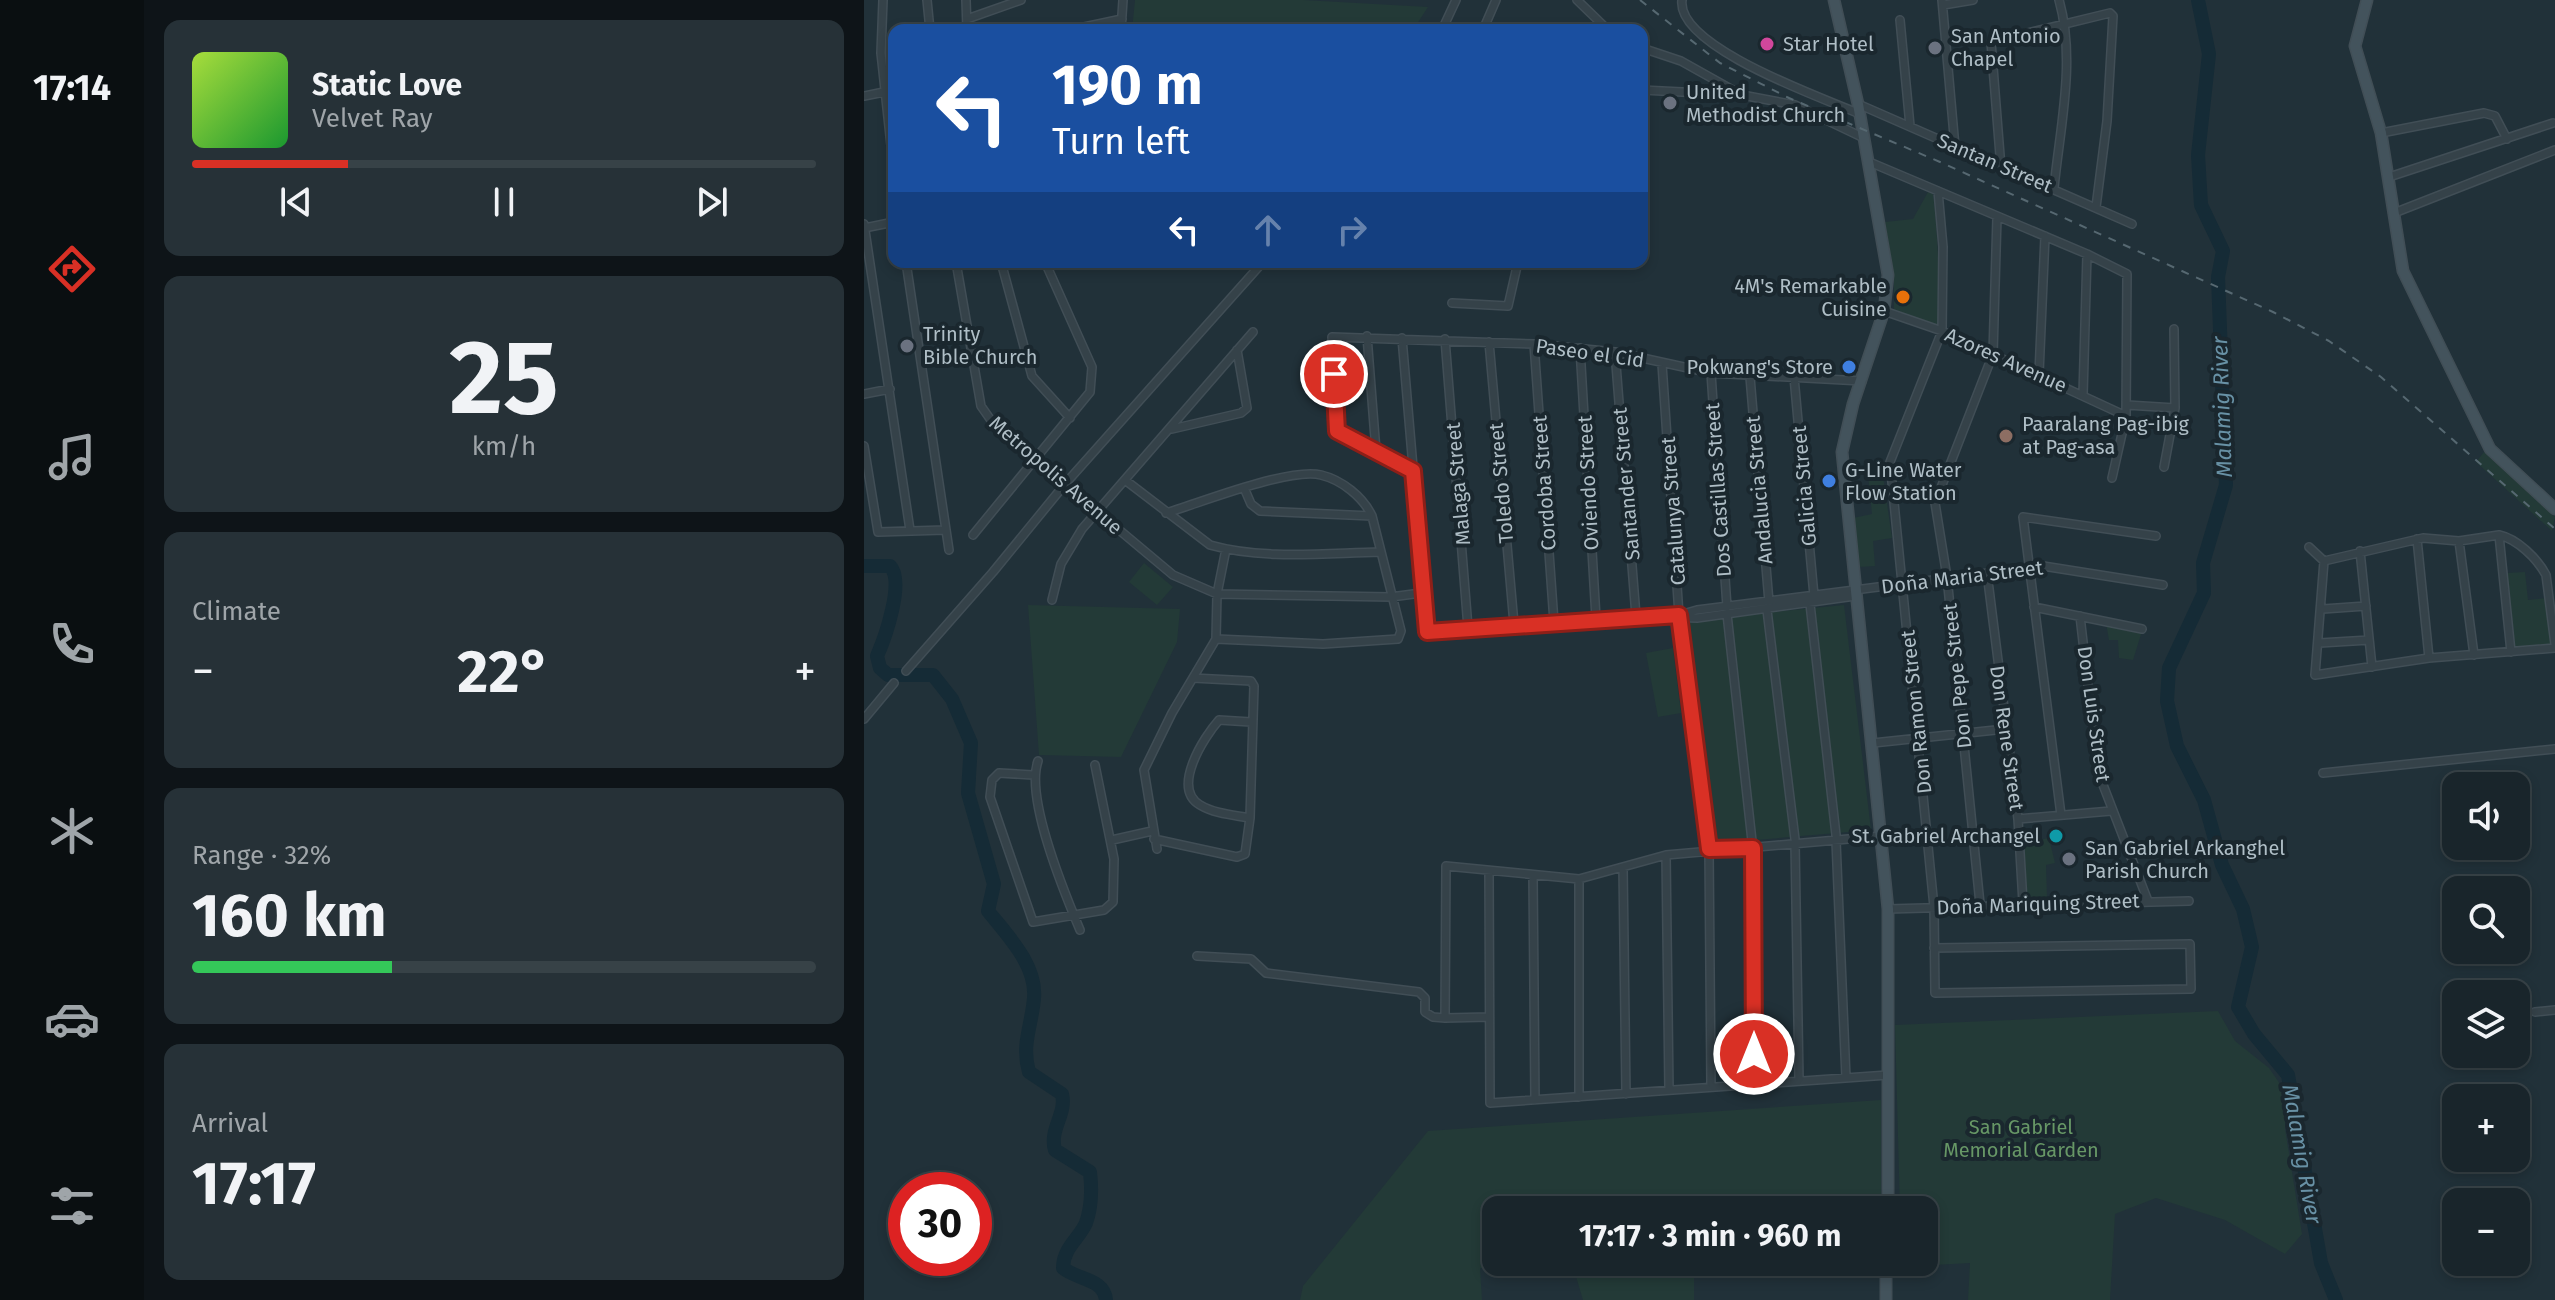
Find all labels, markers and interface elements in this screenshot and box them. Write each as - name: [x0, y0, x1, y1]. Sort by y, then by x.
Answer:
- place label: San Antonio Chapel: [1951, 24, 2061, 71]
- place label: Star Hotel: [1783, 32, 1874, 56]
- marker: Star Hotel: [1758, 35, 1776, 53]
- marker: San Antonio Chapel: [1926, 39, 1944, 57]
- text: 190 m: [1052, 52, 1203, 119]
- icon: left: [920, 56, 1024, 160]
- text: 17:14: [33, 66, 111, 110]
- text: Static Love: [312, 67, 462, 103]
- place label: United Methodist Church: [1686, 80, 1845, 127]
- marker: United Methodist Church: [1661, 94, 1679, 112]
- text: Velvet Ray: [312, 103, 432, 134]
- text: Turn left: [1052, 120, 1190, 164]
- street label: Santan Street: [1934, 128, 2057, 198]
- icon: previous: [274, 180, 318, 224]
- icon: pause: [482, 180, 526, 224]
- icon: next: [690, 180, 734, 224]
- icon: left: [1162, 208, 1206, 252]
- icon: ahead: [1246, 208, 1290, 252]
- icon: right: [1330, 208, 1374, 252]
- icon: directions: [44, 241, 100, 297]
- place label: 4M's Remarkable Cuisine: [1734, 274, 1887, 321]
- marker: 4M's Remarkable Cuisine: [1894, 288, 1912, 306]
- text: 25: [449, 316, 559, 441]
- place label: Trinity Bible Church: [923, 322, 1037, 369]
- street label: Azores Avenue: [1941, 322, 2071, 398]
- street label: Paseo el Cid: [1534, 334, 1646, 372]
- water label: Malamig River: [2206, 335, 2238, 478]
- marker: Trinity Bible Church: [898, 337, 916, 355]
- pin: [1300, 340, 1368, 408]
- icon: arrive: [1312, 352, 1356, 396]
- place label: Pokwang's Store: [1687, 355, 1833, 379]
- marker: Pokwang's Store: [1840, 358, 1858, 376]
- street label: Dos Castillas Street: [1700, 401, 1736, 578]
- street label: Santander Street: [1607, 406, 1645, 561]
- street label: Metropolis Avenue: [985, 411, 1127, 539]
- place label: Paaralang Pag-ibig at Pag-asa: [2022, 412, 2190, 459]
- street label: Cordoba Street: [1527, 414, 1561, 551]
- street label: Oviendo Street: [1572, 414, 1604, 551]
- street label: Andalucia Street: [1740, 414, 1777, 565]
- street label: Malaga Street: [1441, 421, 1475, 546]
- street label: Toledo Street: [1484, 421, 1518, 544]
- street label: Galicia Street: [1787, 424, 1821, 547]
- marker: Paaralang Pag-ibig at Pag-asa: [1997, 427, 2015, 445]
- icon: music: [44, 429, 100, 485]
- text: km/h: [472, 431, 536, 462]
- street label: Catalunya Street: [1656, 435, 1690, 586]
- place label: G-Line Water Flow Station: [1845, 458, 1962, 505]
- marker: G-Line Water Flow Station: [1820, 472, 1838, 490]
- street label: Doña Maria Street: [1880, 555, 2045, 599]
- text: Climate: [192, 596, 281, 627]
- street label: Don Pepe Street: [1937, 601, 1977, 750]
- icon: phone: [44, 616, 100, 672]
- street label: Don Ramon Street: [1895, 628, 1937, 795]
- text: 22°: [457, 636, 551, 708]
- street label: Don Luis Street: [2073, 644, 2116, 784]
- text: −: [192, 645, 214, 698]
- text: +: [794, 645, 816, 698]
- street label: Don Rene Street: [1985, 664, 2029, 813]
- map controls: [2442, 772, 2530, 1276]
- button: sound: [2442, 772, 2530, 860]
- icon: climate: [44, 803, 100, 859]
- place label: St. Gabriel Archangel: [1852, 824, 2040, 848]
- marker: St. Gabriel Archangel: [2047, 827, 2065, 845]
- place label: San Gabriel Arkanghel Parish Church: [2085, 836, 2285, 883]
- text: Range · 32%: [192, 840, 331, 871]
- marker: San Gabriel Arkanghel Parish Church: [2060, 850, 2078, 868]
- button: search: [2442, 876, 2530, 964]
- text: 160 km: [192, 880, 387, 952]
- street label: Doña Mariquing Street: [1936, 888, 2141, 920]
- button: layers: [2442, 980, 2530, 1068]
- icon: car: [44, 991, 100, 1047]
- position arrow: [1712, 1012, 1796, 1096]
- water label: Malamig River: [2276, 1082, 2328, 1226]
- button: +: [2442, 1084, 2530, 1172]
- text: Arrival: [192, 1108, 268, 1139]
- park label: San Gabriel Memorial Garden: [1943, 1115, 2099, 1162]
- text: 17:17: [192, 1148, 316, 1220]
- speed limit sign: 30: [888, 1172, 992, 1276]
- icon: filters: [44, 1178, 100, 1234]
- button: −: [2442, 1188, 2530, 1276]
- text: 17:17 · 3 min · 960 m: [1579, 1218, 1841, 1254]

